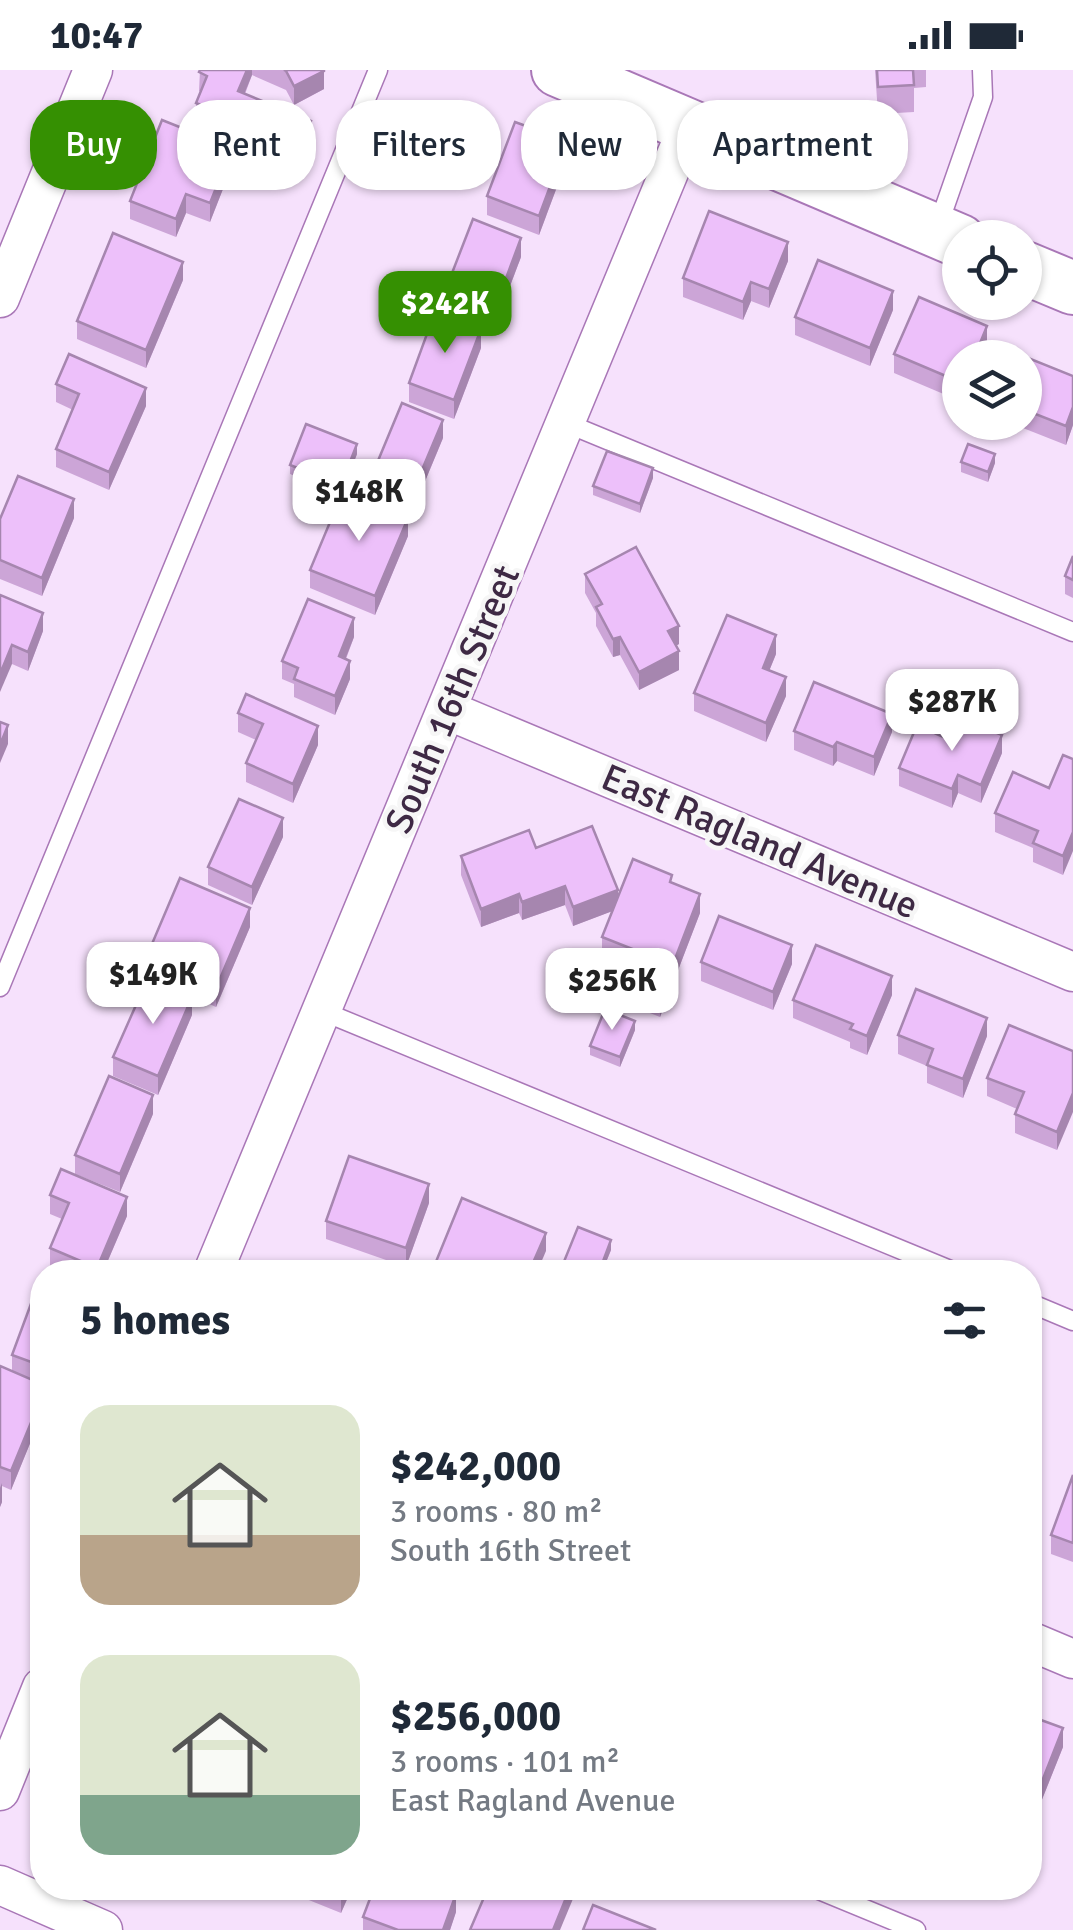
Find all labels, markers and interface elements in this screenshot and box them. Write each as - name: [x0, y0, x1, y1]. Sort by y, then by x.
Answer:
- text: 10:47: [50, 12, 143, 59]
- chip: Buy: [30, 100, 157, 190]
- chip: Rent: [177, 100, 316, 190]
- chip: Filters: [336, 100, 501, 190]
- chip: New: [521, 100, 657, 190]
- chip: Apartment: [677, 100, 908, 190]
- map controls: [942, 220, 1042, 440]
- button: locate: [942, 220, 1042, 320]
- pin: $242K: [375, 271, 515, 356]
- text: $242K: [401, 284, 489, 323]
- button: layers: [942, 340, 1042, 440]
- pin: $148K: [289, 459, 429, 544]
- text: $148K: [315, 472, 403, 511]
- street label: South 16th Street: [375, 558, 530, 840]
- pin: $287K: [882, 669, 1022, 754]
- text: $287K: [908, 682, 996, 721]
- street label: East Ragland Avenue: [595, 754, 925, 929]
- pin: $149K: [83, 942, 223, 1027]
- pin: $256K: [542, 948, 682, 1033]
- text: $149K: [109, 955, 197, 994]
- text: $256K: [568, 961, 656, 1000]
- icon: filters: [937, 1293, 992, 1348]
- text: 5 homes: [80, 1295, 230, 1346]
- text: $242,000: [390, 1441, 561, 1492]
- icon: home: [160, 1445, 280, 1565]
- text: 3 rooms · 80 m²: [390, 1492, 603, 1531]
- text: South 16th Street: [390, 1531, 631, 1570]
- text: $256,000: [390, 1691, 561, 1742]
- icon: home: [160, 1695, 280, 1815]
- text: 3 rooms · 101 m²: [390, 1742, 620, 1781]
- text: East Ragland Avenue: [390, 1781, 676, 1820]

